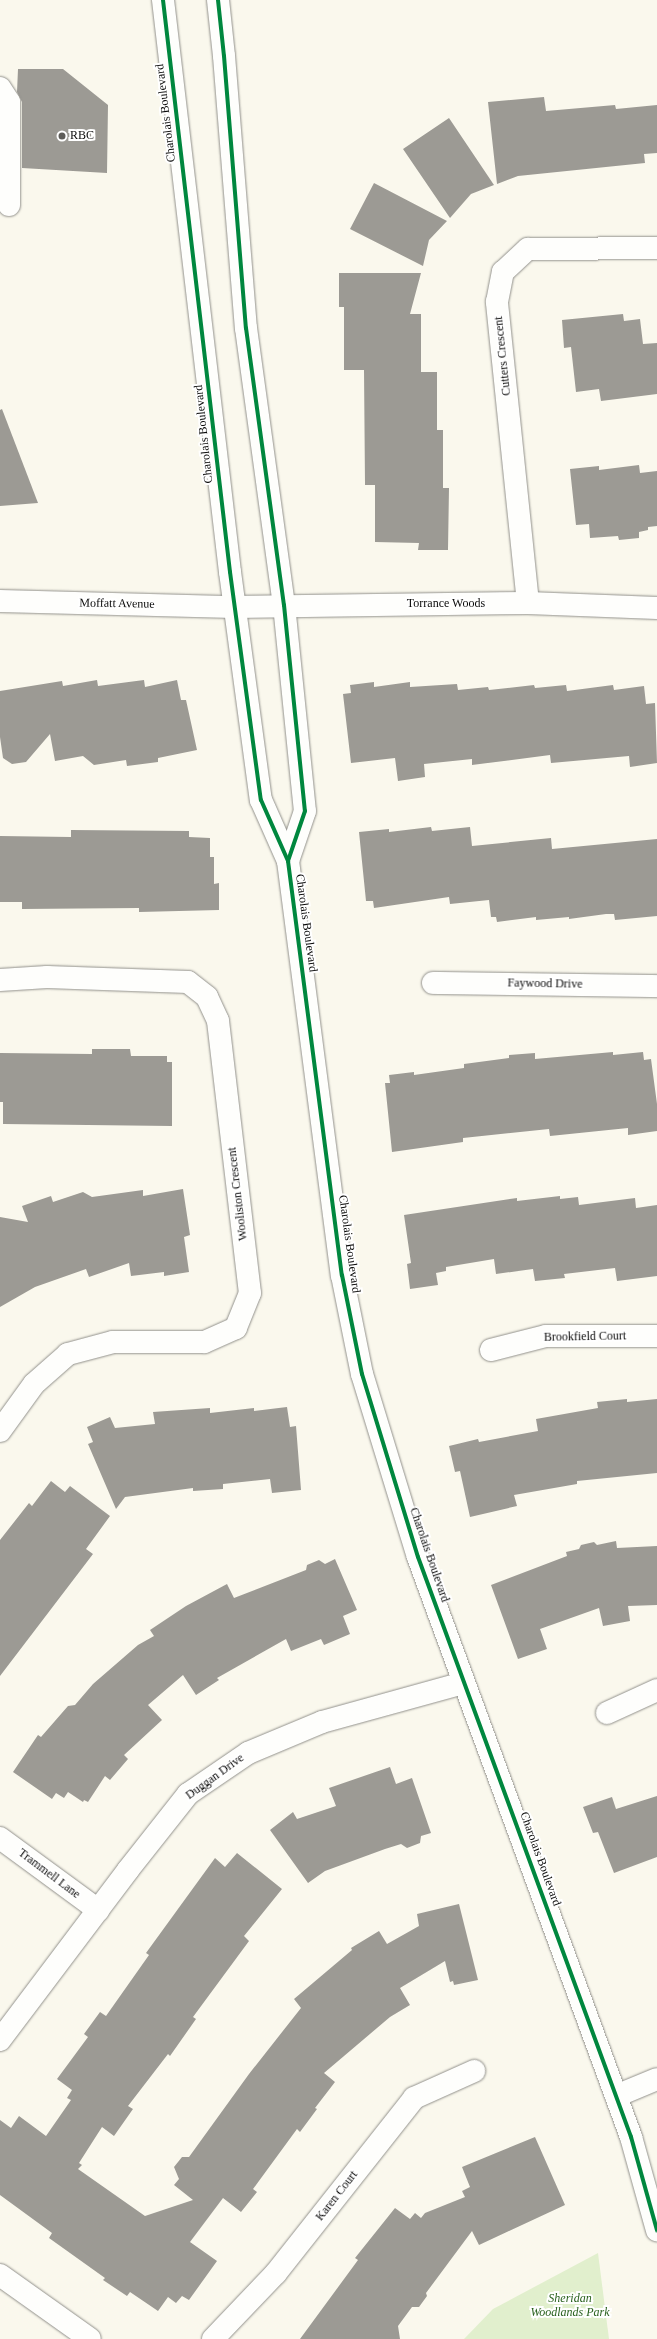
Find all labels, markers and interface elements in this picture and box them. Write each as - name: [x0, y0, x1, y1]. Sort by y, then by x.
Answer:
- street label: Charolais Boulevard: [153, 63, 179, 163]
- place label: RBC: [70, 129, 94, 143]
- marker: RBC: [57, 131, 67, 141]
- street label: Cutters Crescent: [492, 316, 514, 396]
- street label: Charolais Boulevard: [192, 384, 216, 484]
- street label: Moffatt Avenue: [79, 596, 155, 612]
- street label: Torrance Woods: [407, 597, 485, 611]
- street label: Charolais Boulevard: [292, 873, 320, 973]
- street label: Faywood Drive: [507, 976, 583, 992]
- street label: Wooliston Crescent: [225, 1146, 251, 1242]
- street label: Charolais Boulevard: [335, 1194, 363, 1294]
- street label: Brookfield Court: [544, 1329, 626, 1345]
- street label: Charolais Boulevard: [406, 1506, 452, 1604]
- street label: Duggan Drive: [183, 1751, 247, 1803]
- street label: Charolais Boulevard: [516, 1810, 564, 1908]
- street label: Trammell Lane: [15, 1846, 83, 1902]
- street label: Karen Court: [313, 2168, 361, 2224]
- park label: Sheridan Woodlands Park: [530, 2292, 610, 2320]

